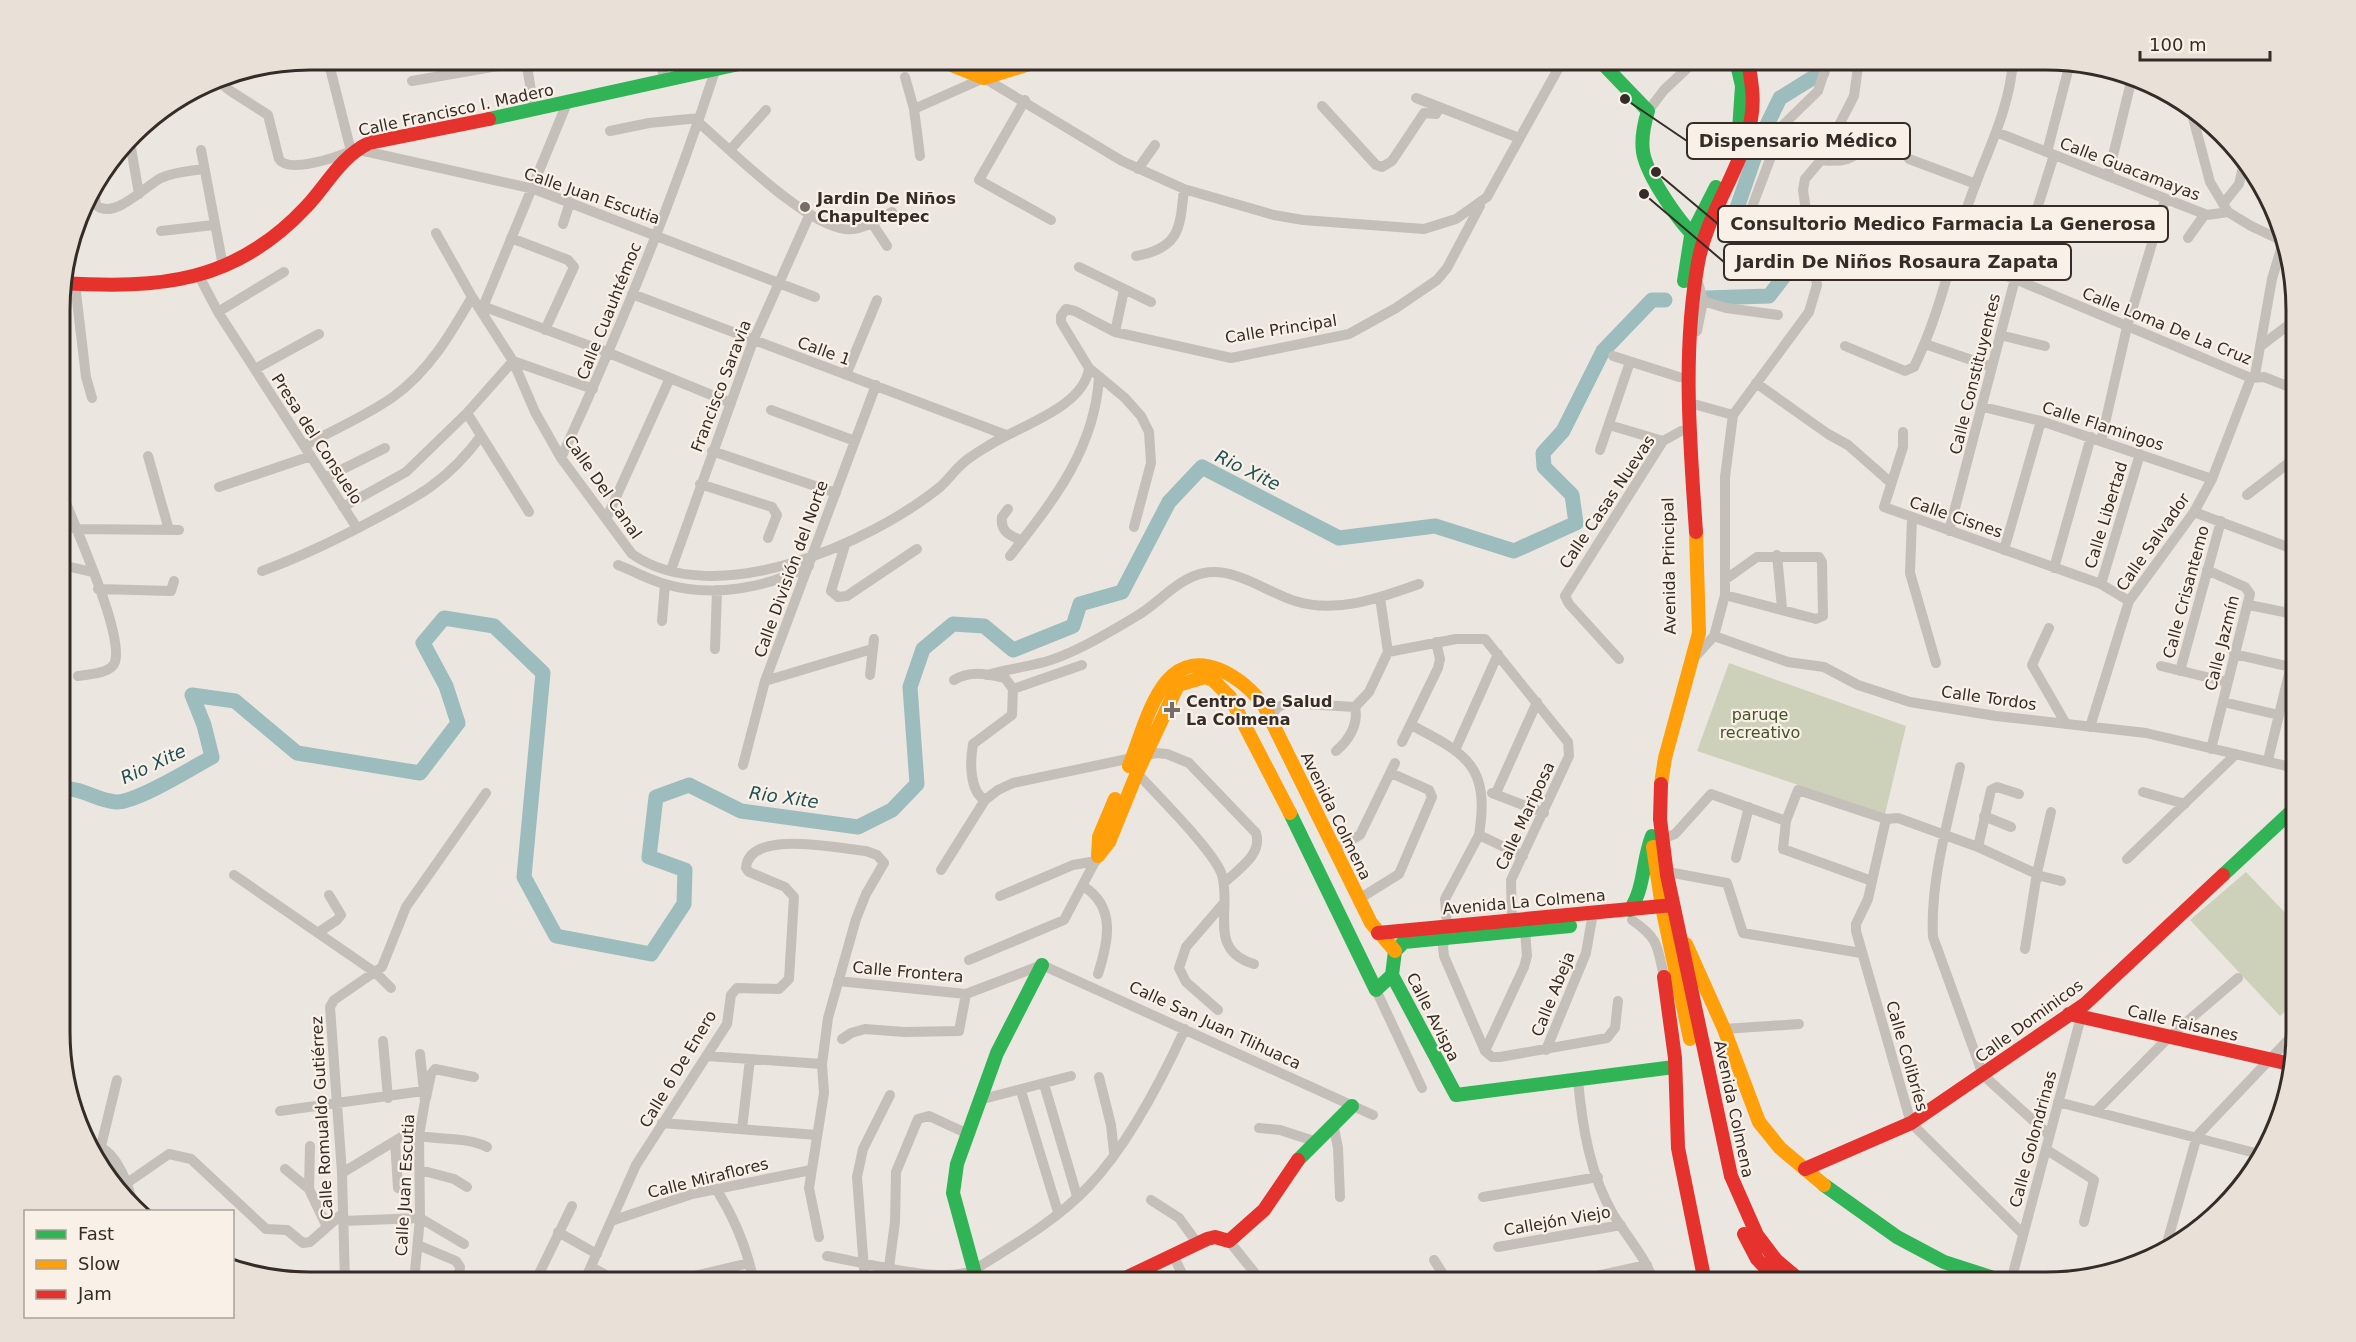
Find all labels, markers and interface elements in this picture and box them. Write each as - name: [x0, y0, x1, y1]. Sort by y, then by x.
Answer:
- scale bar: [2140, 24, 2270, 62]
- text: 100 m: [2149, 34, 2207, 55]
- street label: Calle Francisco I. Madero: [357, 80, 555, 140]
- callout: Dispensario Médico: [1687, 123, 1910, 159]
- text: Dispensario Médico: [1699, 130, 1897, 151]
- street label: Calle Guacamayas: [2057, 133, 2203, 205]
- street label: Calle Juan Escutia: [521, 164, 663, 228]
- place label: Jardin De Niños Chapultepec: [816, 189, 956, 226]
- marker: Jardin De Niños Chapultepec: [798, 200, 812, 214]
- callout: Consultorio Medico Farmacia La Generosa: [1718, 206, 2168, 242]
- text: Consultorio Medico Farmacia La Generosa: [1730, 213, 2156, 234]
- street label: Calle Cuauhtémoc: [573, 240, 645, 382]
- callout: Jardin De Niños Rosaura Zapata: [1724, 244, 2071, 280]
- text: Jardin De Niños Rosaura Zapata: [1734, 251, 2058, 272]
- street label: Calle Loma De La Cruz: [2080, 283, 2254, 369]
- street label: Calle Constituyentes: [1946, 292, 2004, 456]
- street label: Calle Principal: [1224, 311, 1338, 347]
- street label: Francisco Saravia: [687, 317, 755, 455]
- street label: Calle 1: [795, 333, 853, 369]
- street label: Presa del Consuelo: [268, 370, 366, 508]
- street label: Calle Flamingos: [2040, 397, 2166, 455]
- street label: Calle Del Canal: [560, 432, 646, 542]
- street label: Calle Casas Nuevas: [1555, 432, 1659, 572]
- water label: Rio Xite: [1212, 445, 1284, 495]
- street label: Calle Libertad: [2081, 459, 2131, 571]
- street label: Calle División del Norte: [750, 478, 832, 660]
- street label: Calle Salvador: [2112, 489, 2194, 595]
- street label: Calle Cisnes: [1907, 492, 2005, 542]
- street label: Avenida Principal: [1658, 497, 1680, 635]
- street label: Calle Crisantemo: [2159, 523, 2213, 661]
- street label: Calle Jazmín: [2201, 593, 2243, 693]
- street label: Calle Tordos: [1940, 682, 2038, 714]
- place label: Centro De Salud La Colmena: [1186, 692, 1332, 729]
- marker: Centro De Salud La Colmena: [1163, 701, 1181, 719]
- park label: paruqe recreativo: [1720, 705, 1800, 742]
- water label: Rio Xite: [117, 740, 189, 788]
- street label: Avenida Colmena: [1297, 749, 1375, 883]
- street label: Calle Mariposa: [1492, 759, 1558, 873]
- water label: Rio Xite: [748, 782, 820, 812]
- street label: Avenida La Colmena: [1442, 885, 1606, 919]
- street label: Calle Abeja: [1527, 949, 1579, 1039]
- street label: Calle Frontera: [852, 958, 964, 986]
- street label: Calle Avispa: [1403, 969, 1463, 1065]
- street label: Calle Dominicos: [1971, 976, 2087, 1066]
- street label: Calle San Juan Tlihuaca: [1126, 977, 1304, 1073]
- street label: Calle Colibríes: [1882, 999, 1932, 1113]
- street label: Calle Faisanes: [2126, 1001, 2240, 1045]
- street label: Calle 6 De Enero: [635, 1007, 721, 1131]
- street label: Calle Romualdo Gutiérrez: [307, 1016, 337, 1220]
- street label: Avenida Colmena: [1710, 1039, 1758, 1179]
- street label: Calle Golondrinas: [2006, 1069, 2060, 1209]
- street label: Calle Juan Escutia: [392, 1113, 418, 1257]
- street label: Calle Miraflores: [646, 1154, 770, 1202]
- street label: Callejón Viejo: [1502, 1202, 1612, 1240]
- legend: [24, 1210, 234, 1318]
- text: Fast: [78, 1223, 114, 1244]
- text: Slow: [78, 1253, 120, 1274]
- text: Jam: [77, 1283, 112, 1304]

